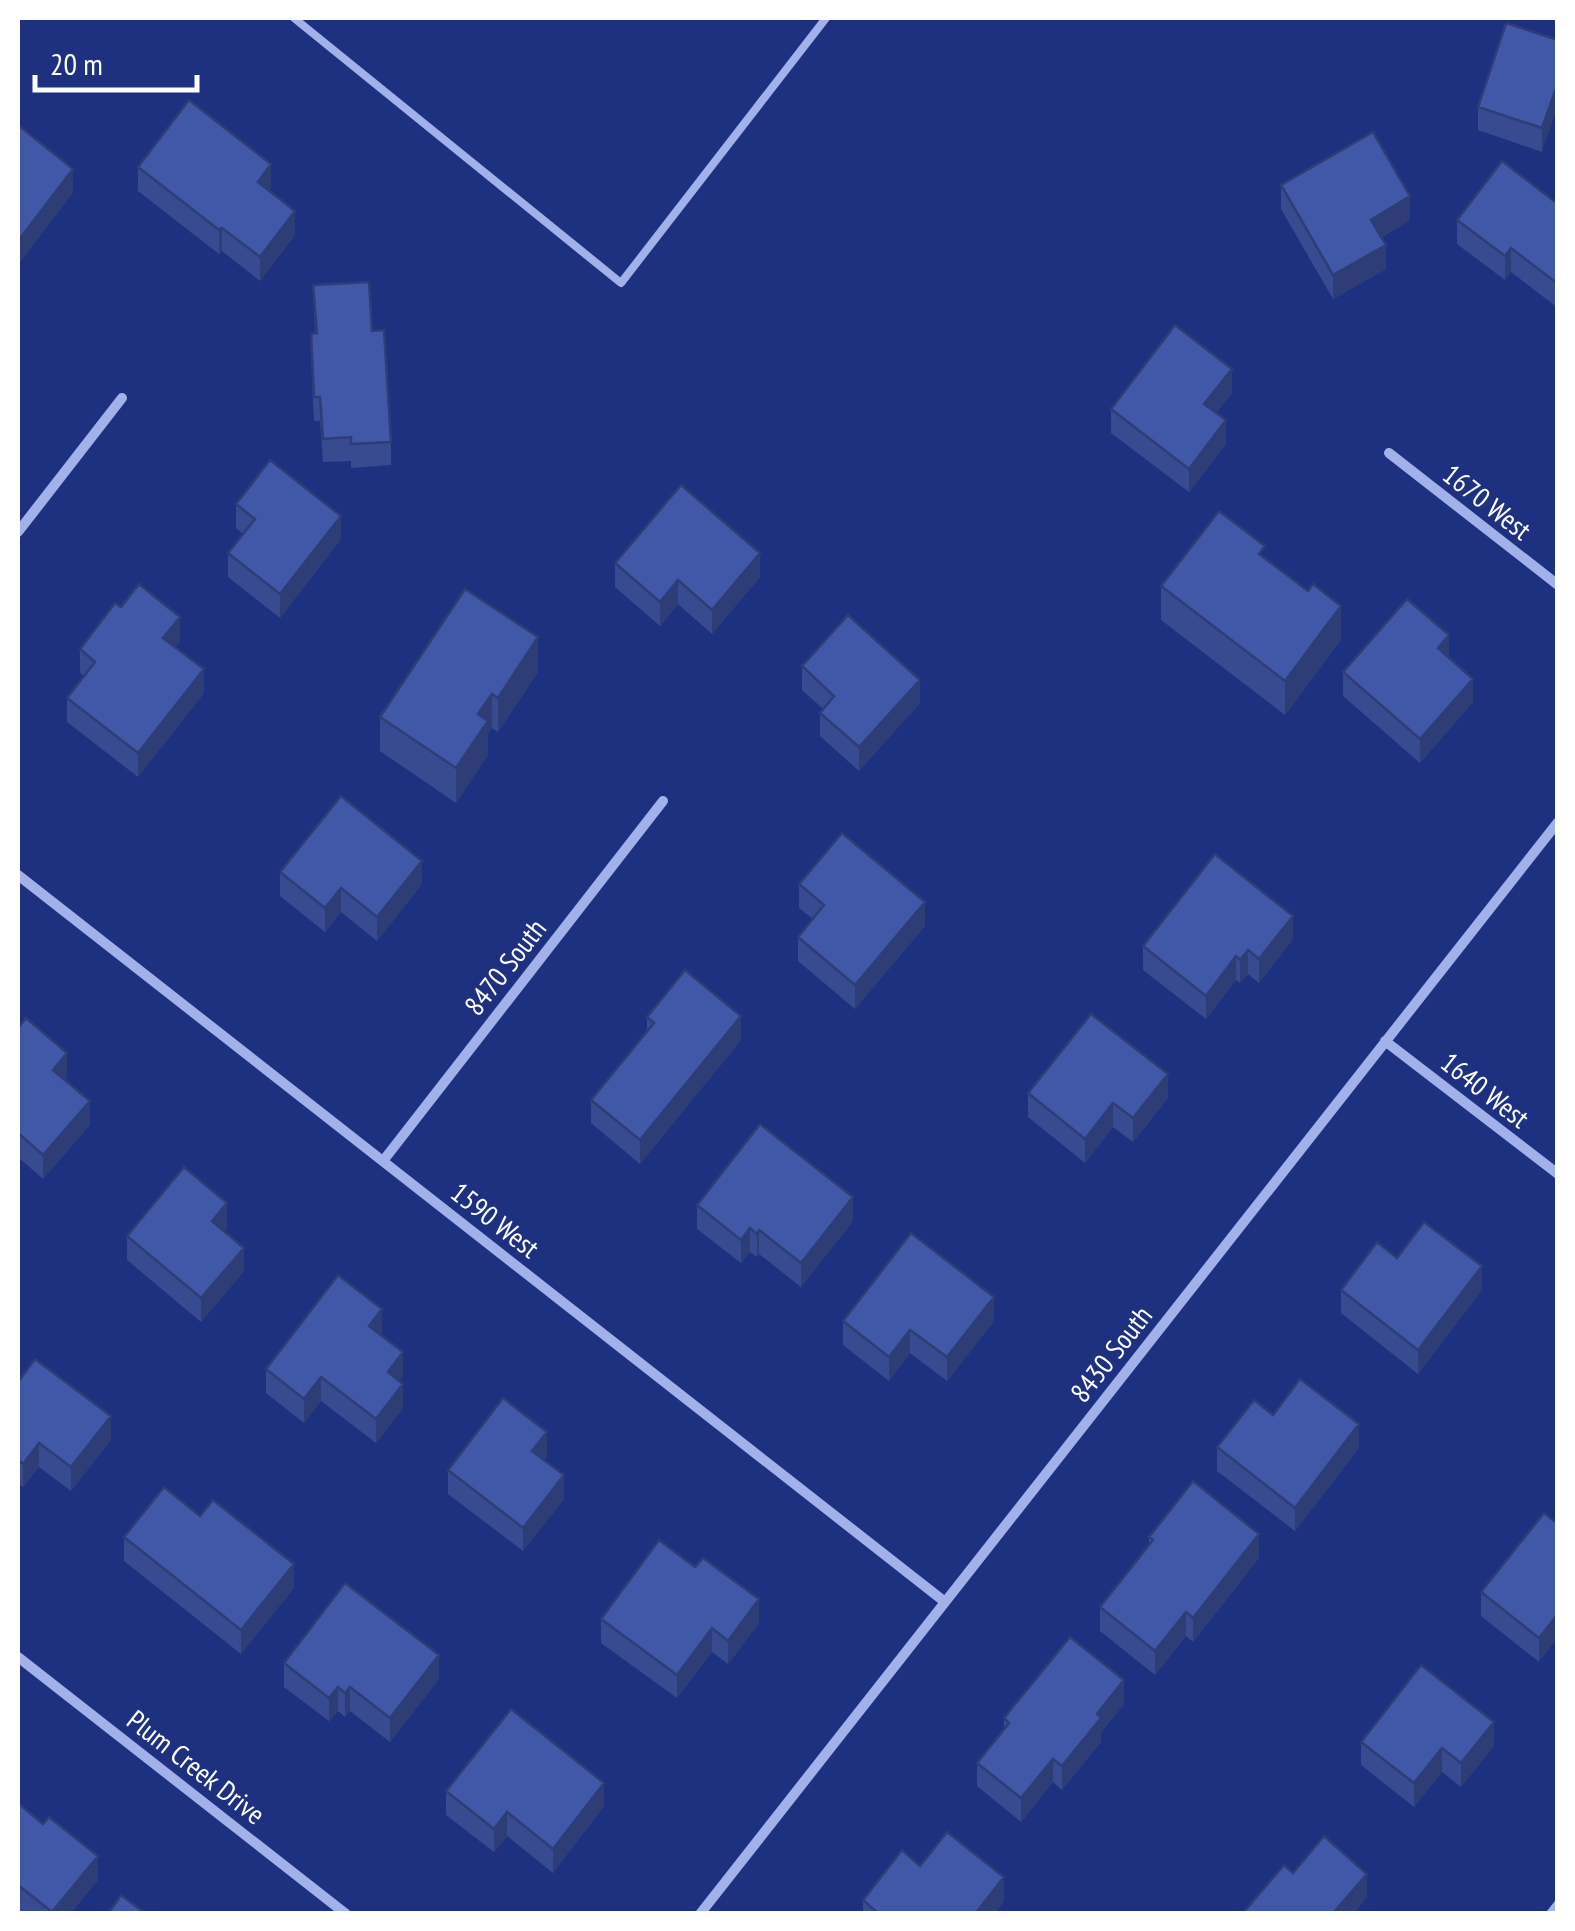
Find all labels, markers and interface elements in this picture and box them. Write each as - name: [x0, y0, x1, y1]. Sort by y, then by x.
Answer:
- scale bar: [35, 30, 198, 92]
- text: 20 m: [50, 44, 103, 83]
- street label: 1670 West: [1436, 455, 1539, 548]
- street label: 8470 South: [455, 911, 554, 1022]
- street label: 1640 West: [1434, 1043, 1537, 1136]
- street label: 1590 West: [444, 1173, 547, 1266]
- street label: 8430 South: [1061, 1298, 1160, 1409]
- street label: Plum Creek Drive: [120, 1701, 273, 1832]

